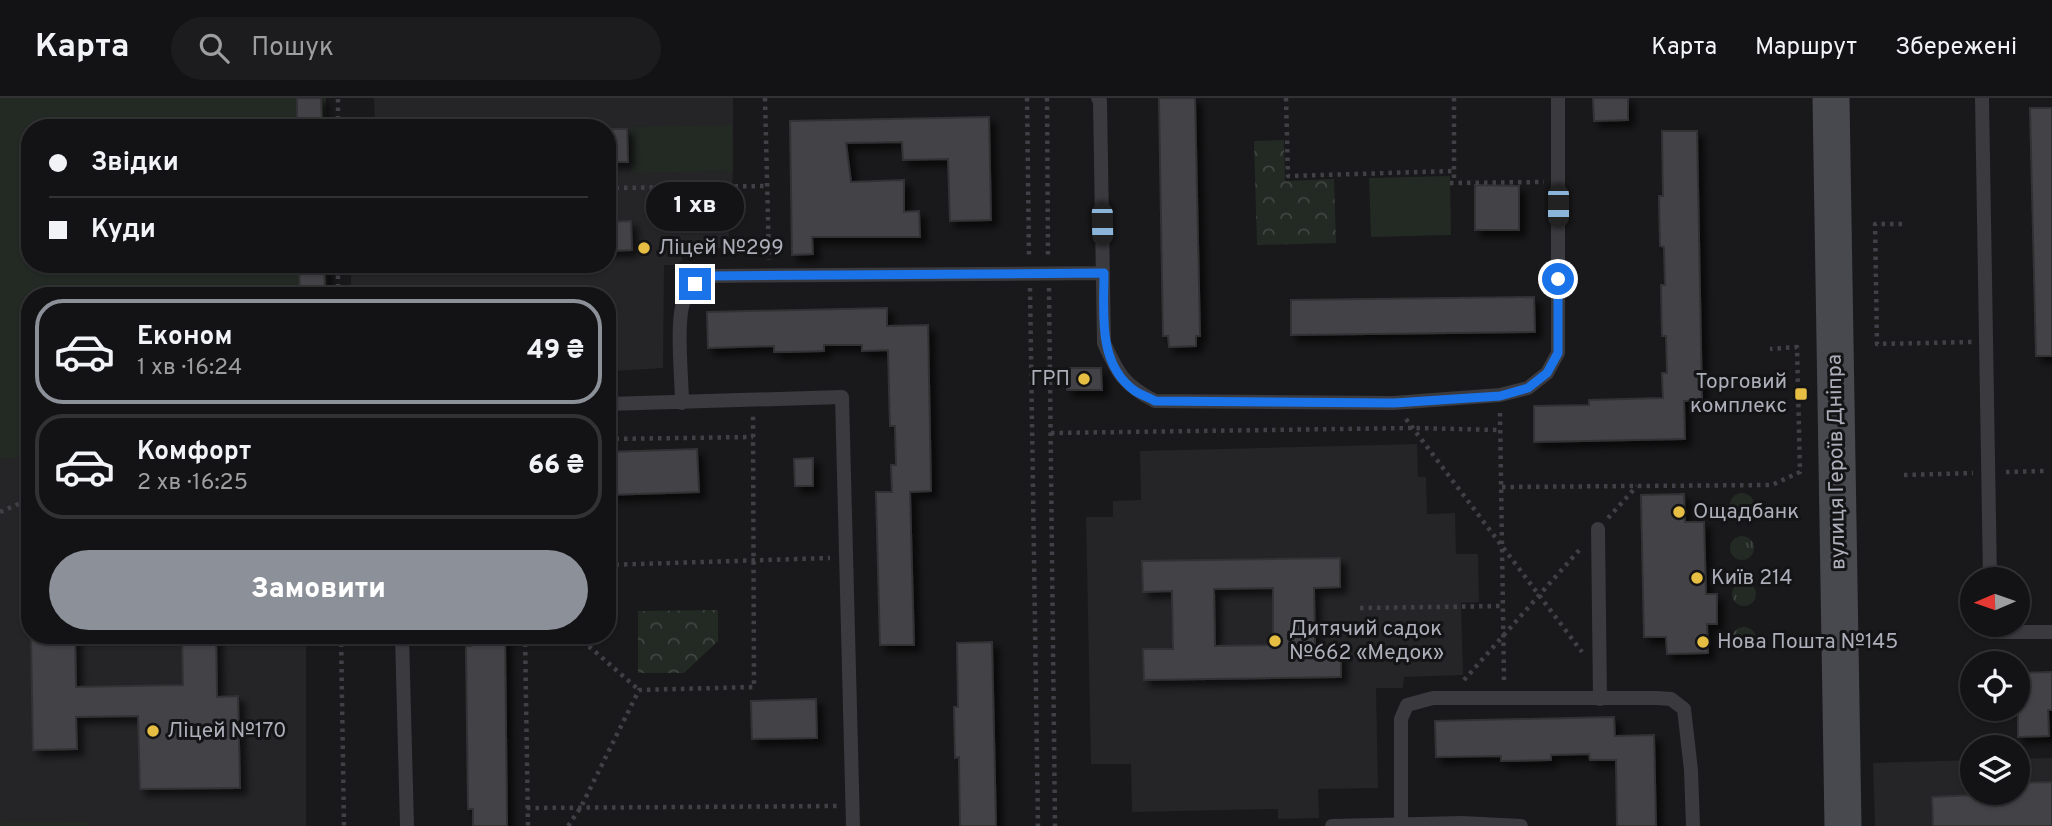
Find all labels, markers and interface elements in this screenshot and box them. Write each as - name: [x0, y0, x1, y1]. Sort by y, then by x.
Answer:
- search box: [171, 17, 661, 80]
- text: Карта: [35, 27, 129, 69]
- icon: search: [195, 29, 233, 67]
- text: Пошук: [251, 32, 334, 65]
- text: Карта: [1651, 33, 1717, 63]
- text: Маршрут: [1755, 33, 1857, 63]
- text: Збережені: [1895, 33, 2017, 63]
- text: Звідки: [91, 147, 179, 180]
- callout: 1 хв: [646, 183, 744, 232]
- car: [1548, 185, 1569, 227]
- text: 1 хв: [674, 192, 716, 221]
- car: [1092, 203, 1113, 245]
- text: Куди: [91, 214, 156, 247]
- place label: Ліцей №299: [658, 235, 784, 262]
- marker: Ліцей №299: [636, 240, 652, 256]
- route start: [1542, 263, 1574, 295]
- route end: [679, 268, 711, 300]
- icon: car: [53, 320, 116, 383]
- text: Економ: [137, 321, 232, 354]
- text: 49 ₴: [527, 335, 584, 368]
- text: 1 хв · 16:24: [137, 354, 242, 383]
- street label: вулиця Героїв Дніпра: [1822, 354, 1852, 570]
- place label: ГРП: [1030, 366, 1070, 393]
- place label: Торговий комплекс: [1690, 369, 1787, 420]
- marker: ГРП: [1076, 371, 1092, 387]
- marker: Торговий комплекс: [1793, 386, 1809, 402]
- icon: car: [53, 435, 116, 498]
- text: Комфорт: [137, 436, 251, 469]
- text: 66 ₴: [528, 450, 584, 483]
- text: 2 хв · 16:25: [137, 469, 248, 498]
- place label: Ощадбанк: [1693, 499, 1799, 526]
- marker: Ощадбанк: [1671, 504, 1687, 520]
- button: Замовити: [49, 550, 588, 630]
- place label: Київ 214: [1711, 565, 1793, 592]
- north arrow: [1960, 567, 2030, 637]
- map controls: [1960, 567, 2030, 805]
- marker: Київ 214: [1689, 570, 1705, 586]
- place label: Дитячий садок №662 «Медок»: [1289, 616, 1444, 667]
- place label: Нова Пошта №145: [1717, 629, 1898, 656]
- marker: Дитячий садок №662 «Медок»: [1267, 633, 1283, 649]
- marker: Нова Пошта №145: [1695, 634, 1711, 650]
- button: locate: [1960, 651, 2030, 721]
- place label: Ліцей №170: [167, 718, 286, 745]
- marker: Ліцей №170: [145, 723, 161, 739]
- button: layers: [1960, 735, 2030, 805]

